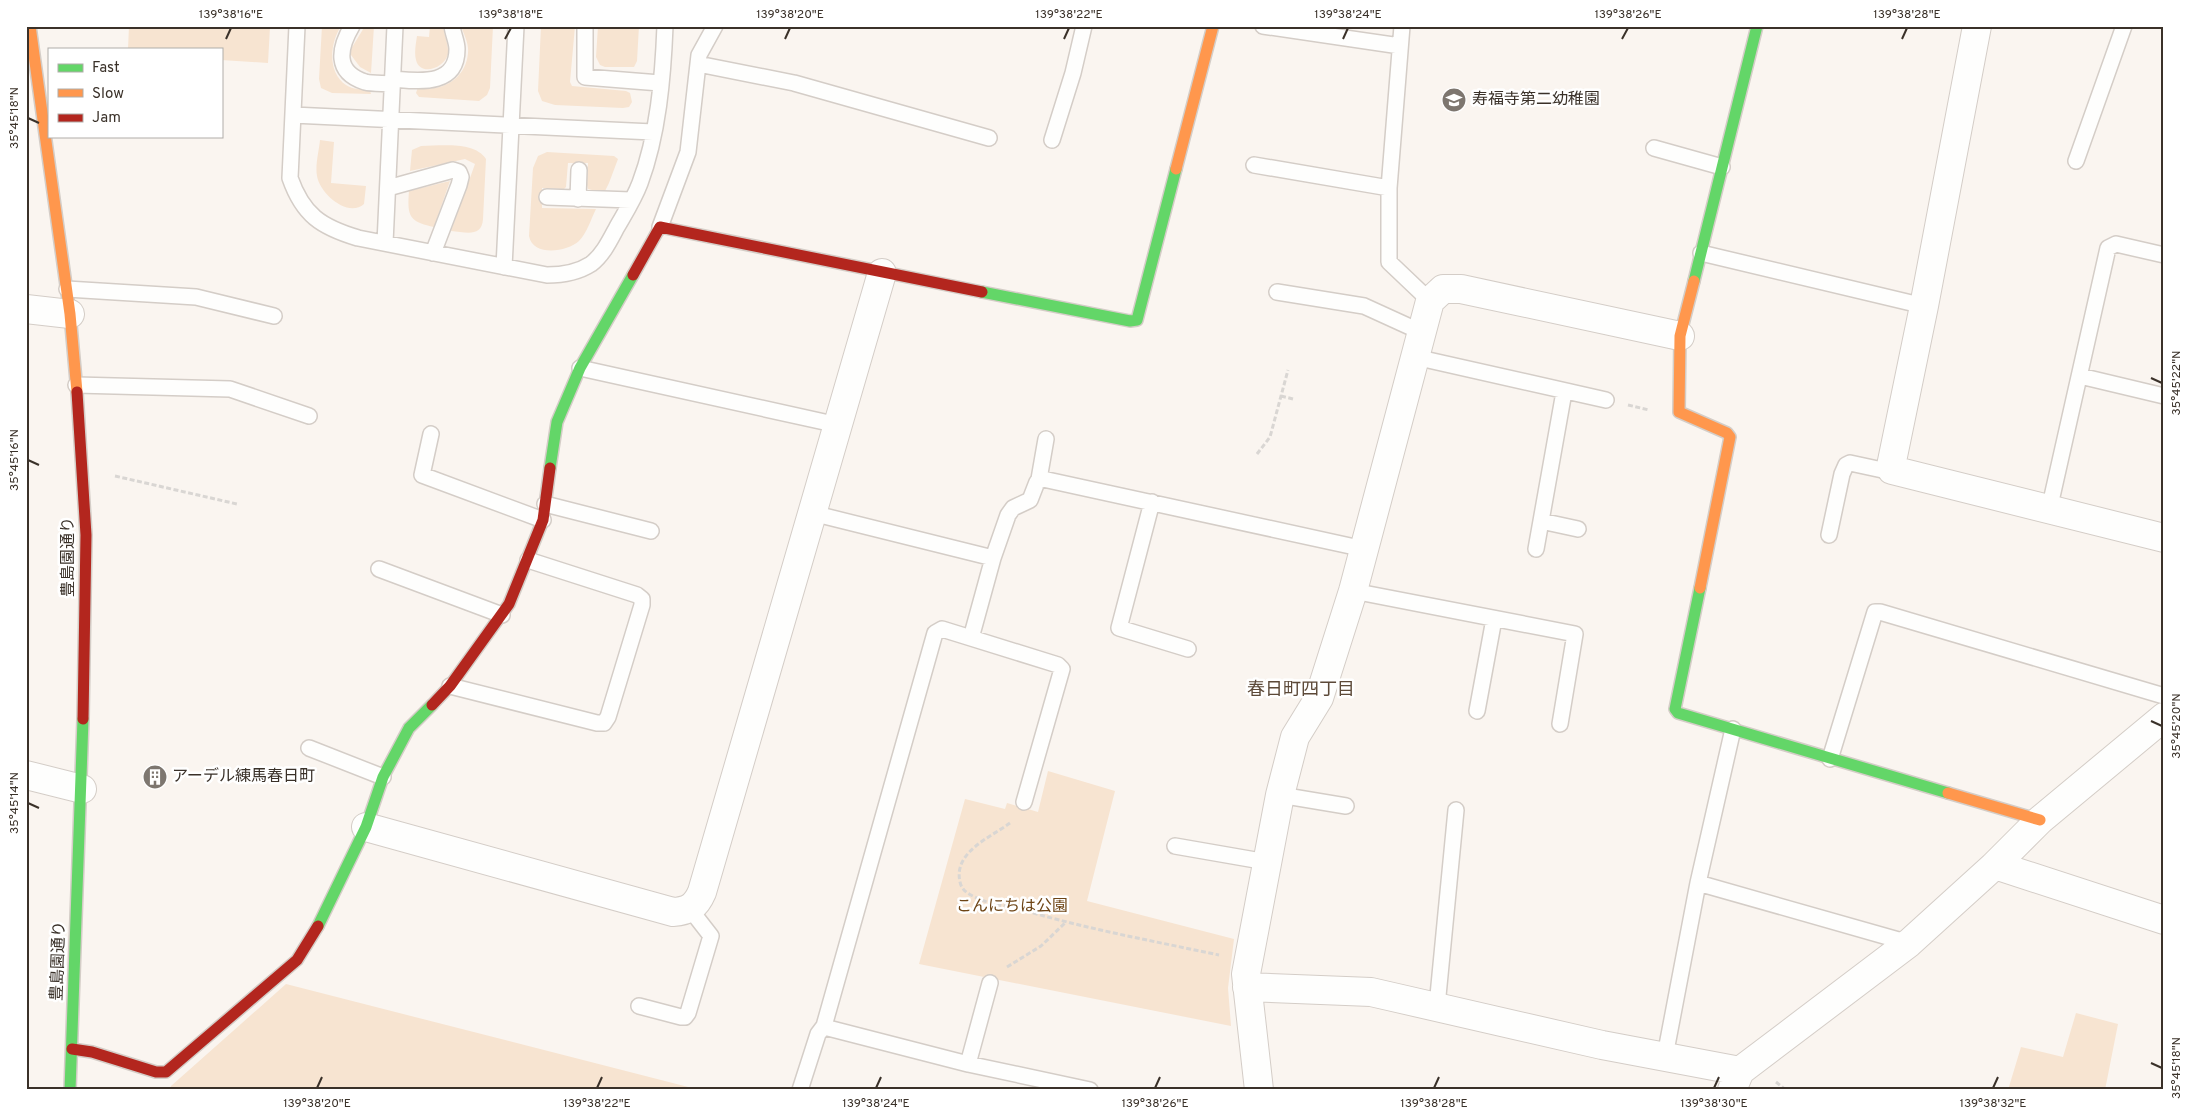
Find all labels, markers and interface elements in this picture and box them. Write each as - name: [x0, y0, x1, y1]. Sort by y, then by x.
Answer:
- text: 139°38'16"E: [199, 7, 263, 23]
- text: 139°38'18"E: [479, 7, 543, 23]
- text: 139°38'20"E: [756, 7, 824, 23]
- text: 139°38'22"E: [1035, 7, 1103, 23]
- text: 139°38'24"E: [1314, 7, 1382, 23]
- text: 139°38'26"E: [1594, 7, 1662, 23]
- text: 139°38'28"E: [1873, 7, 1941, 23]
- legend: [48, 48, 222, 138]
- text: Fast: [92, 59, 120, 78]
- text: Slow: [92, 85, 124, 104]
- text: 35°45'18"N: [7, 87, 23, 149]
- school or university icon: 寿福寺第二幼稚園: [1441, 87, 1467, 113]
- place label: 寿福寺第二幼稚園: [1472, 90, 1600, 110]
- text: Jam: [92, 109, 121, 128]
- text: 35°45'22"N: [2169, 350, 2185, 416]
- text: 35°45'16"N: [7, 429, 23, 491]
- street label: 豊島園通り: [59, 517, 79, 597]
- district label: 春日町四丁目: [1247, 679, 1355, 702]
- text: 35°45'20"N: [2169, 693, 2185, 759]
- building icon: アーデル練馬春日町: [142, 764, 168, 790]
- place label: アーデル練馬春日町: [172, 767, 315, 787]
- text: 35°45'14"N: [7, 772, 23, 834]
- park label: こんにちは公園: [956, 897, 1068, 917]
- street label: 豊島園通り: [48, 921, 70, 1001]
- text: 35°45'18"N: [2169, 1037, 2185, 1099]
- text: 139°38'20"E: [283, 1096, 351, 1112]
- text: 139°38'22"E: [563, 1096, 631, 1112]
- text: 139°38'24"E: [842, 1096, 910, 1112]
- text: 139°38'26"E: [1121, 1096, 1189, 1112]
- text: 139°38'28"E: [1400, 1096, 1468, 1112]
- text: 139°38'30"E: [1680, 1096, 1748, 1112]
- text: 139°38'32"E: [1959, 1096, 2027, 1112]

